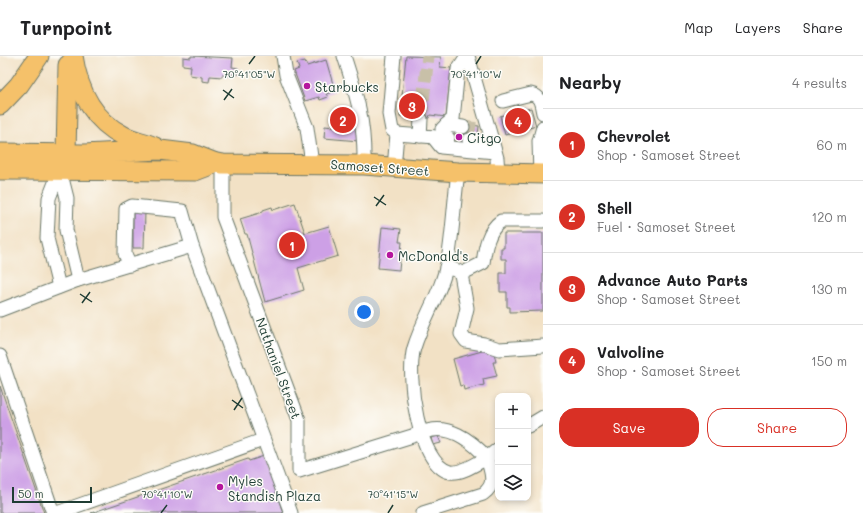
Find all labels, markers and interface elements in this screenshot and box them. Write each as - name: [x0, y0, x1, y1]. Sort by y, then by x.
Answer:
- text: Turnpoint: [20, 15, 112, 40]
- text: Map: [684, 18, 713, 37]
- text: Layers: [735, 18, 781, 37]
- text: Share: [803, 18, 843, 37]
- text: 70°41'05"W: [223, 67, 275, 81]
- text: 70°41'10"W: [450, 67, 502, 81]
- text: Nearby: [559, 71, 621, 93]
- text: 4 results: [792, 74, 847, 91]
- place label: Starbucks: [315, 78, 379, 95]
- marker: Starbucks: [302, 81, 312, 91]
- pin: 3: [399, 91, 425, 121]
- pin: 2: [330, 105, 356, 135]
- pin: 4: [505, 106, 531, 136]
- text: Chevrolet: [597, 126, 671, 146]
- place label: Citgo: [467, 129, 502, 146]
- marker: Citgo: [454, 132, 464, 142]
- text: 1: [569, 136, 575, 153]
- text: 60 m: [817, 136, 847, 153]
- text: Shop · Samoset Street: [597, 146, 740, 163]
- street label: Samoset Street: [330, 155, 430, 179]
- text: Shell: [597, 198, 632, 218]
- text: 2: [568, 208, 576, 225]
- text: 120 m: [811, 208, 847, 225]
- text: Fuel · Samoset Street: [597, 218, 736, 235]
- pin: 1: [279, 230, 305, 260]
- place label: McDonald's: [398, 247, 469, 264]
- marker: McDonald's: [385, 250, 395, 260]
- text: Advance Auto Parts: [597, 270, 748, 290]
- text: 3: [568, 280, 576, 297]
- text: 130 m: [811, 280, 847, 297]
- text: Shop · Samoset Street: [597, 290, 740, 307]
- your location: [354, 302, 374, 322]
- street label: Nathaniel Street: [253, 315, 305, 421]
- text: Valvoline: [597, 342, 664, 362]
- text: 4: [568, 352, 576, 369]
- text: 150 m: [811, 352, 847, 369]
- text: Shop · Samoset Street: [597, 362, 740, 379]
- map controls: [495, 393, 531, 501]
- button: +: [495, 393, 531, 429]
- button: Save: [559, 408, 699, 447]
- button: Share: [707, 408, 847, 447]
- button: −: [495, 429, 531, 465]
- button: layers: [495, 465, 531, 501]
- place label: Myles Standish Plaza: [228, 472, 321, 504]
- marker: Myles Standish Plaza: [215, 482, 225, 492]
- scale bar: [12, 485, 92, 504]
- text: 50 m: [18, 486, 44, 501]
- text: 70°41'10"W: [141, 487, 193, 501]
- text: 70°41'15"W: [368, 487, 419, 501]

